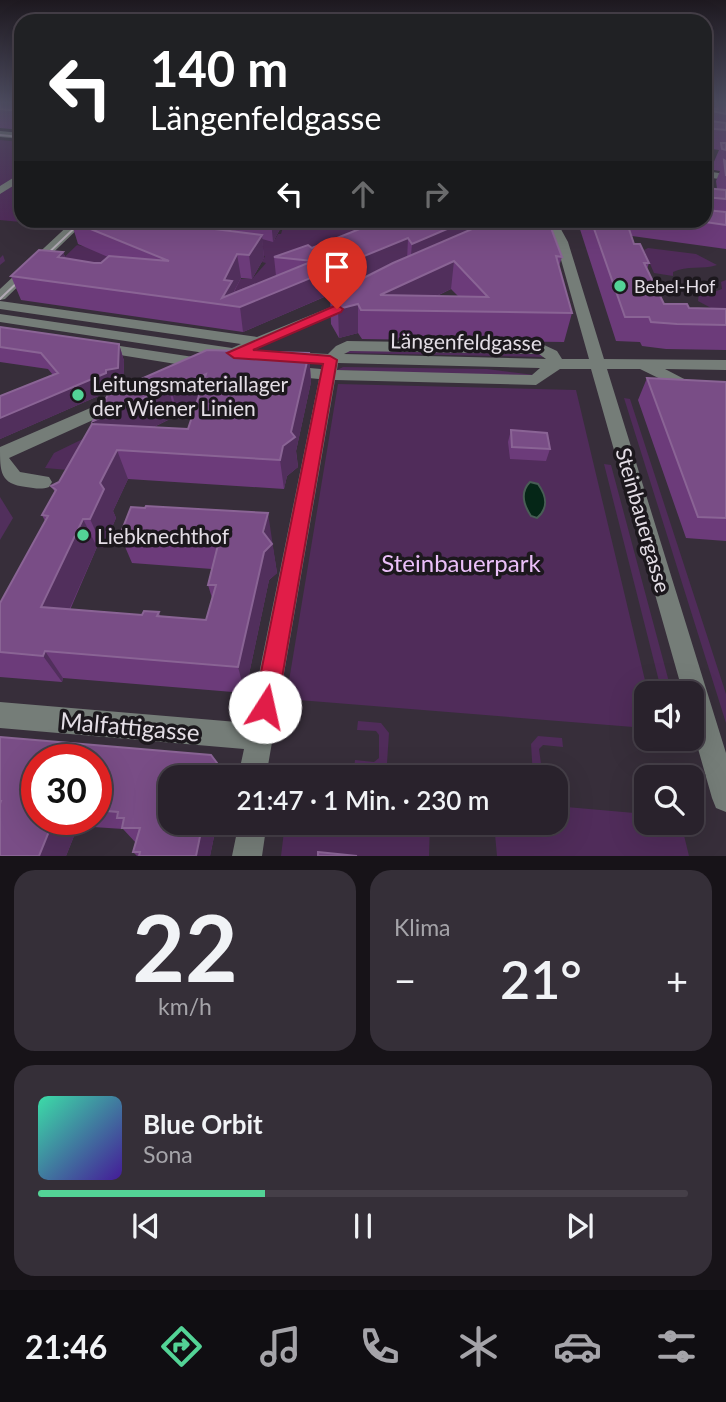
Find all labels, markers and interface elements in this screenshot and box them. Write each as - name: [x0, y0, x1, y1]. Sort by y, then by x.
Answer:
- text: 140 m: [150, 39, 288, 97]
- icon: left: [35, 42, 126, 133]
- text: Längenfeldgasse: [150, 98, 381, 137]
- icon: left: [271, 175, 309, 213]
- icon: ahead: [344, 175, 382, 213]
- icon: right: [417, 175, 455, 213]
- pin: [307, 237, 367, 309]
- icon: arrive: [318, 248, 356, 286]
- place label: Bebel-Hof: [634, 275, 716, 297]
- marker: Bebel-Hof: [612, 278, 628, 294]
- street label: Längenfeldgasse: [390, 327, 542, 355]
- place label: Leitungsmateriallager der Wiener Linien: [92, 371, 289, 420]
- marker: Leitungsmateriallager der Wiener Linien: [70, 387, 86, 403]
- street label: Steinbauergasse: [611, 445, 677, 595]
- place label: Liebknechthof: [97, 523, 230, 548]
- marker: Liebknechthof: [75, 527, 91, 543]
- park label: Steinbauerpark: [381, 548, 541, 577]
- position arrow: [228, 670, 302, 744]
- map controls: [634, 681, 704, 835]
- button: sound: [634, 681, 704, 751]
- street label: Malfattigasse: [59, 705, 201, 747]
- speed limit sign: 30: [21, 744, 112, 835]
- button: search: [634, 765, 704, 835]
- text: 21:47 · 1 Min. · 230 m: [237, 784, 489, 816]
- text: 22: [132, 892, 238, 1001]
- text: Klima: [394, 913, 451, 941]
- text: 21°: [500, 948, 582, 1010]
- text: −: [394, 957, 416, 1003]
- text: +: [666, 957, 688, 1003]
- text: km/h: [158, 992, 212, 1020]
- text: Blue Orbit: [143, 1108, 263, 1140]
- text: Sona: [143, 1140, 193, 1168]
- icon: previous: [127, 1207, 165, 1245]
- icon: pause: [344, 1207, 382, 1245]
- icon: next: [561, 1207, 599, 1245]
- icon: directions: [157, 1322, 206, 1371]
- icon: music: [256, 1322, 305, 1371]
- icon: phone: [355, 1322, 404, 1371]
- icon: climate: [454, 1322, 503, 1371]
- icon: car: [553, 1322, 602, 1371]
- icon: filters: [652, 1322, 701, 1371]
- text: 21:46: [25, 1327, 107, 1366]

